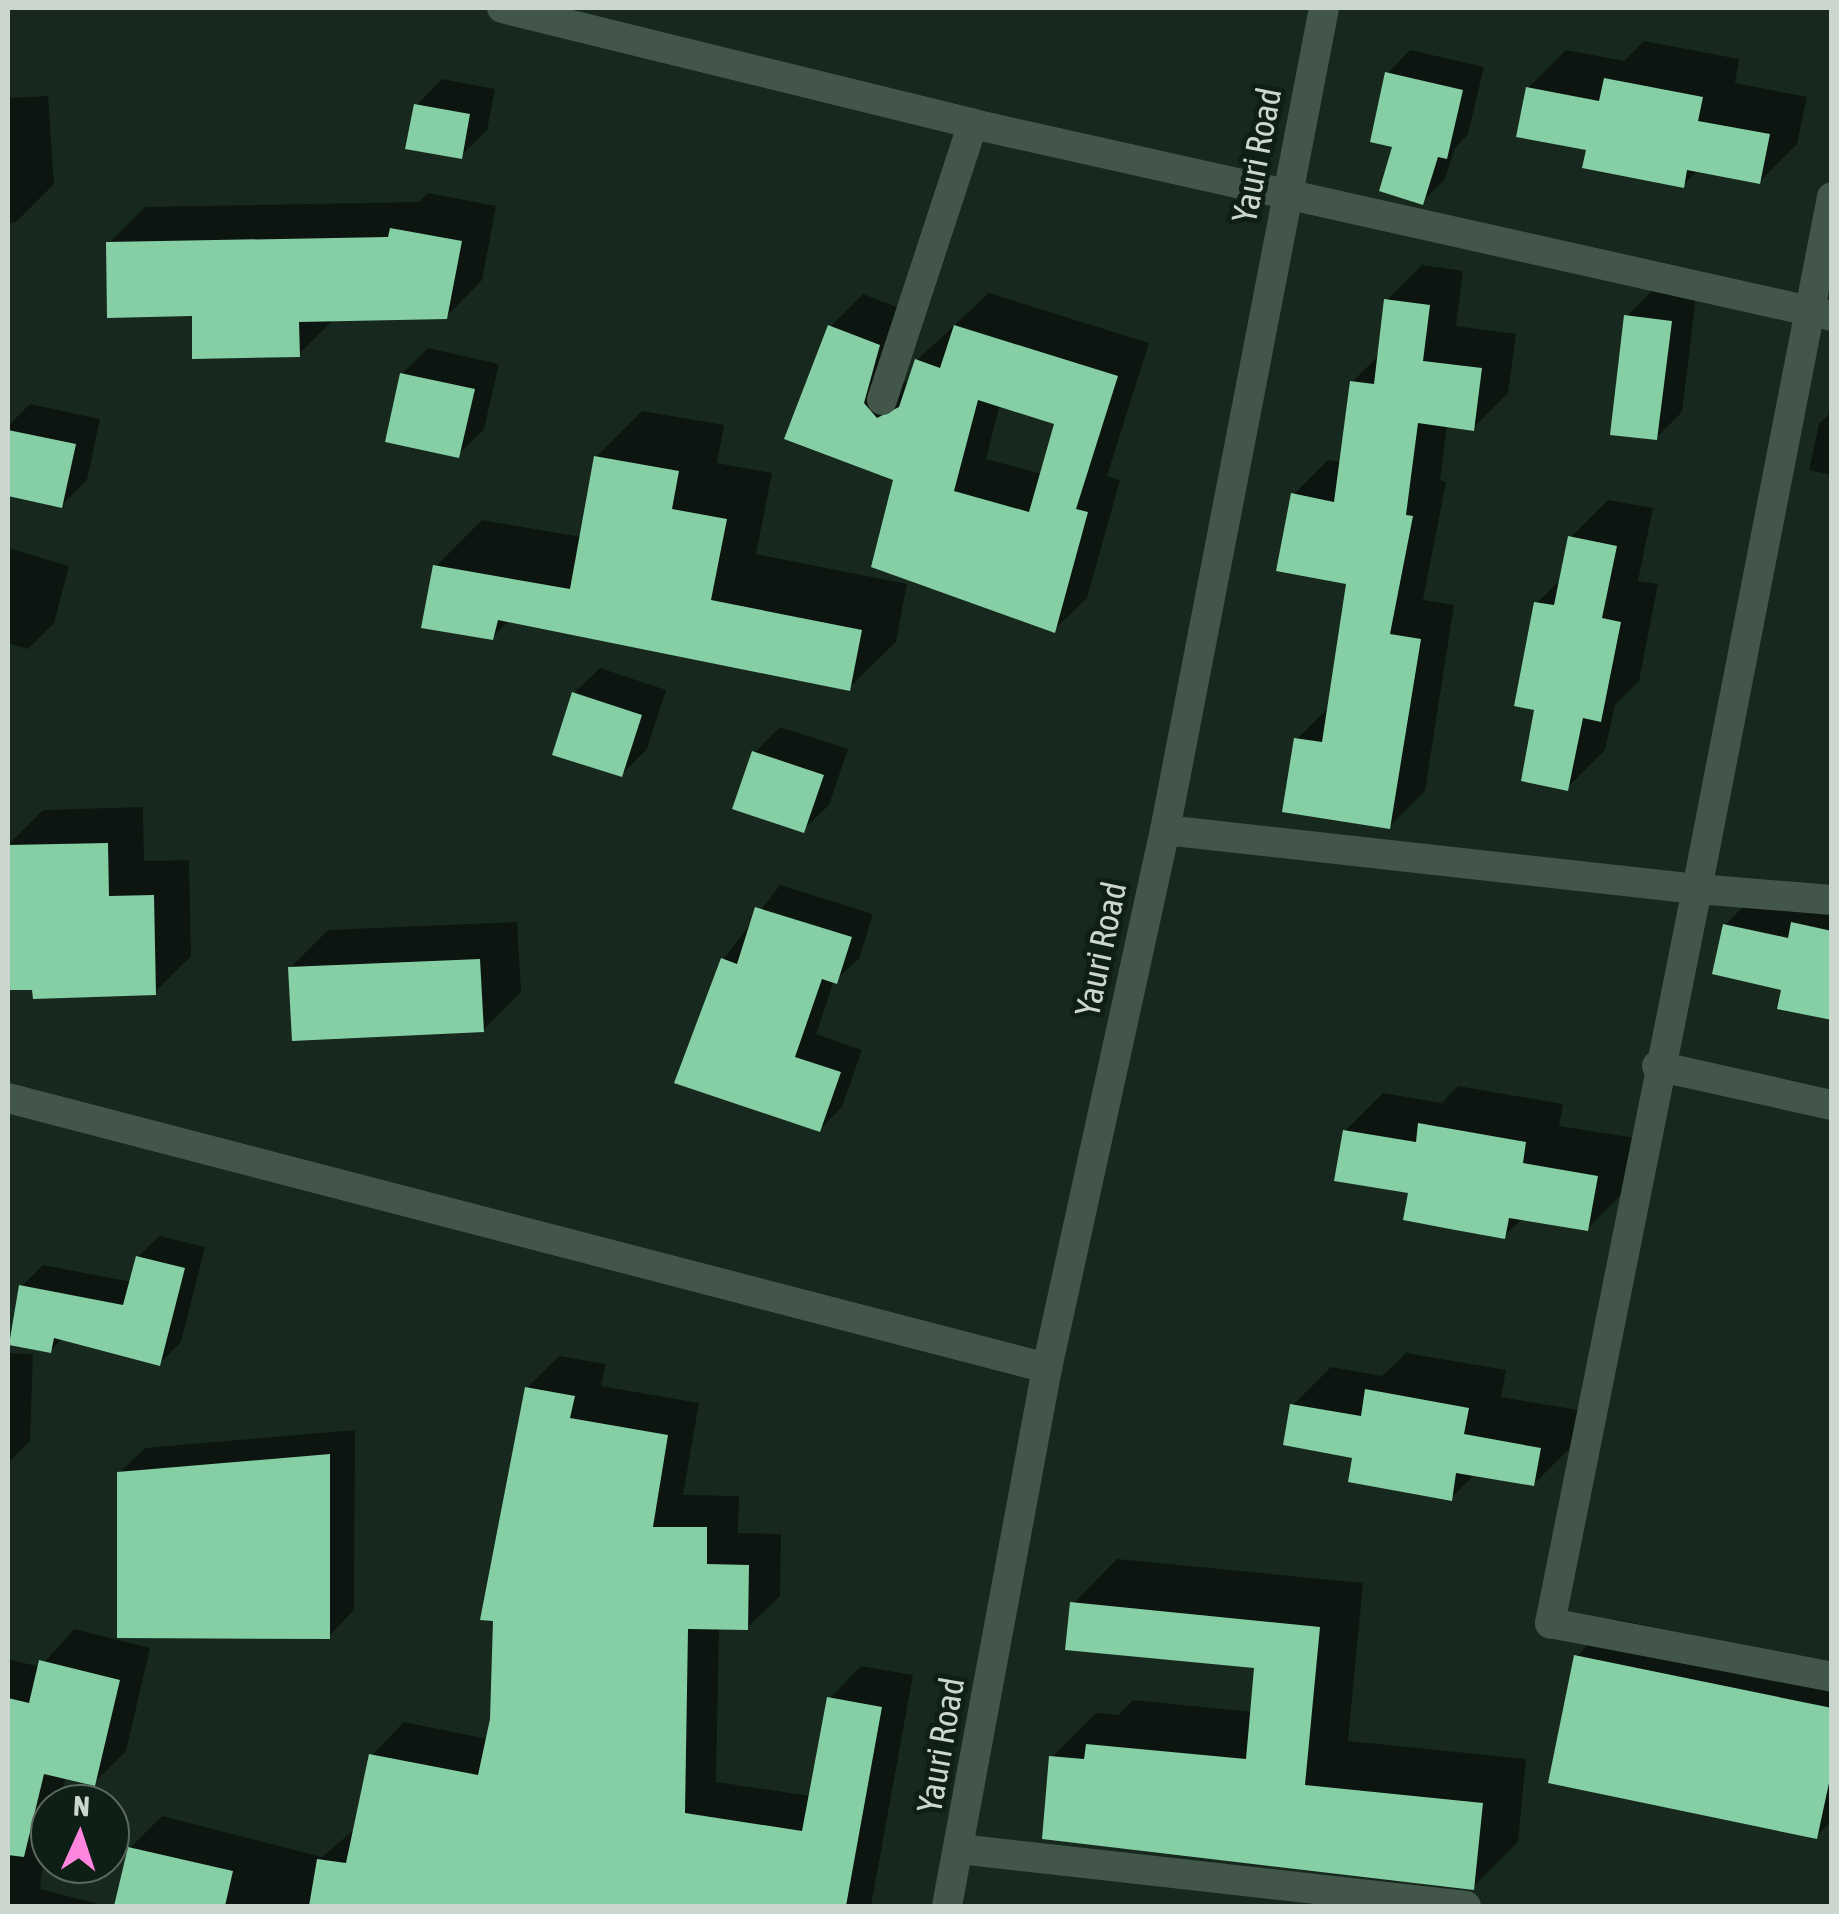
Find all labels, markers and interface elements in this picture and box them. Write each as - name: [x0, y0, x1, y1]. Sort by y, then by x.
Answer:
- street label: Yauri Road: [1222, 84, 1290, 226]
- street label: Yauri Road: [1065, 878, 1135, 1020]
- street label: Yauri Road: [907, 1674, 973, 1816]
- north arrow: [30, 1784, 130, 1884]
- text: N: [72, 1790, 91, 1822]

